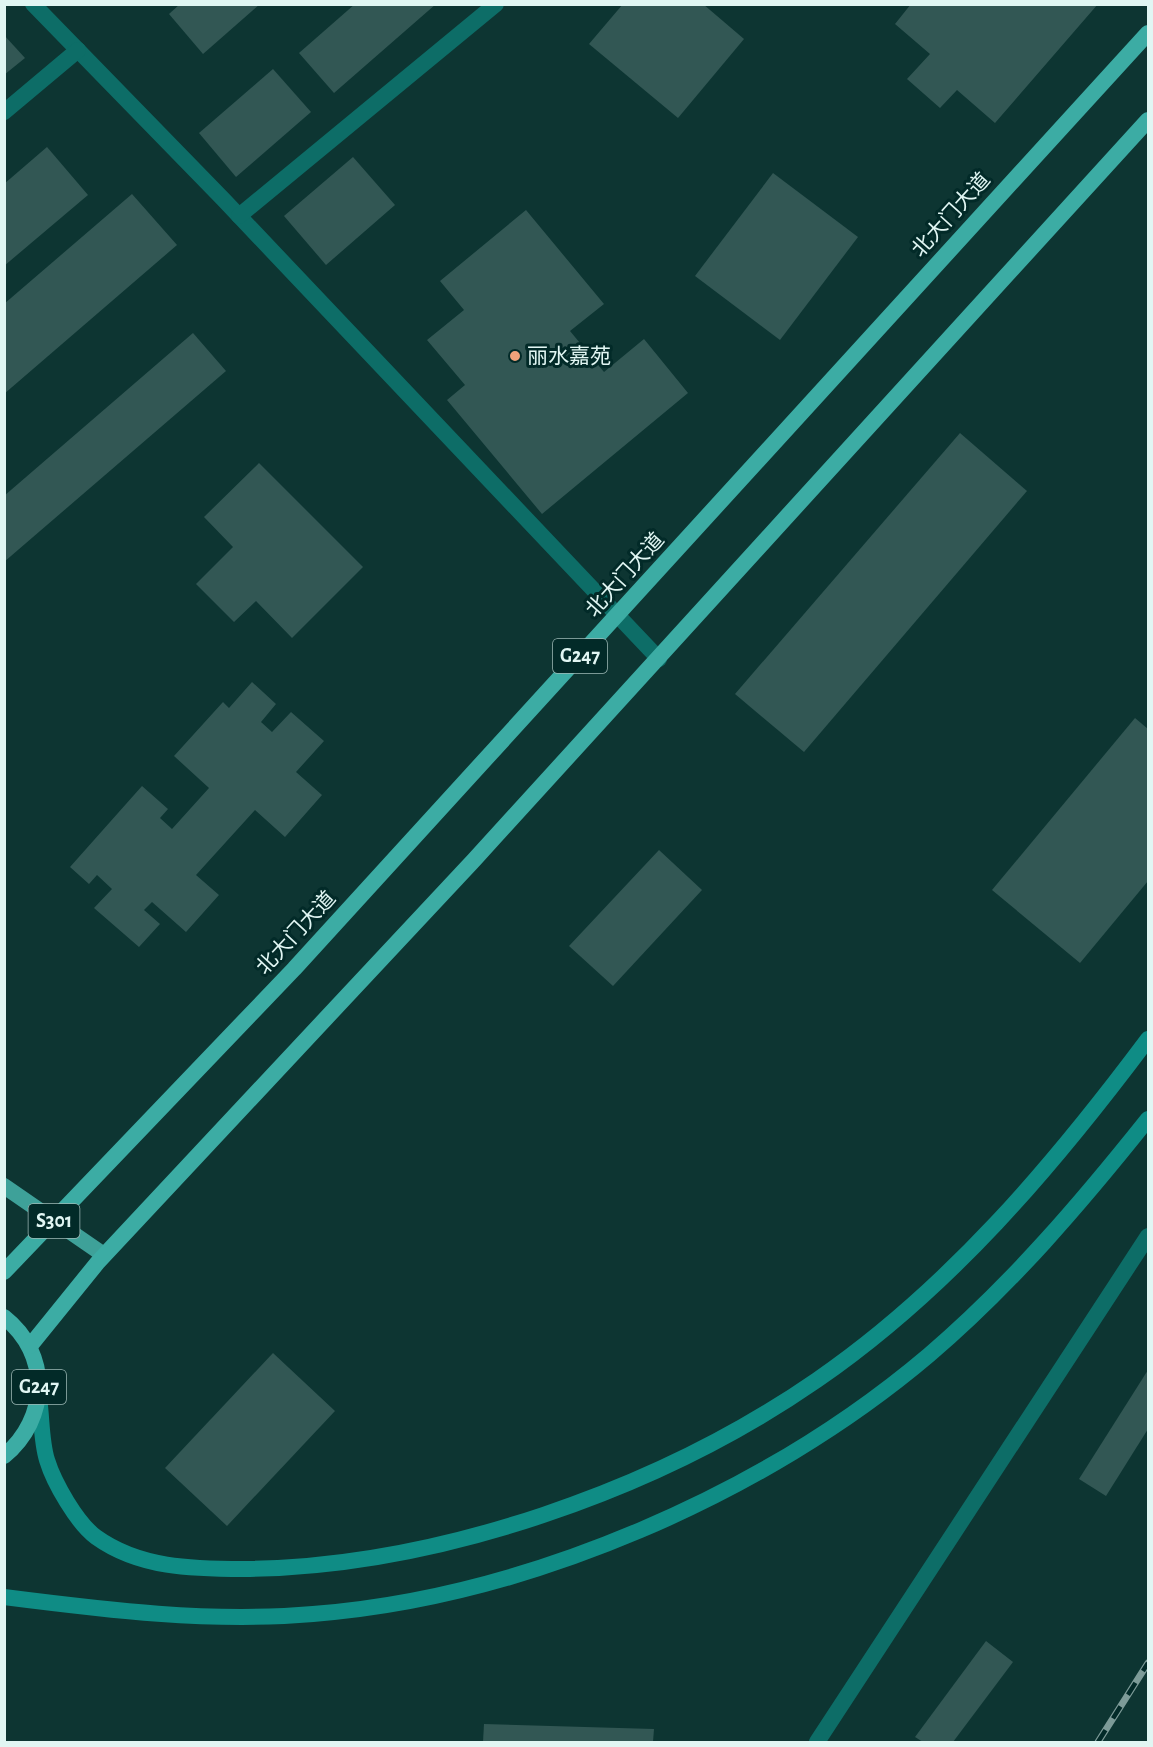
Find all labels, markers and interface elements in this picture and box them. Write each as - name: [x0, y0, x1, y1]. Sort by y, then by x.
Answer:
- street label: 北大门大道: [907, 168, 994, 261]
- place label: 丽水嘉苑: [527, 345, 611, 367]
- marker: 丽水嘉苑: [508, 349, 522, 363]
- street label: 北大门大道: [581, 528, 668, 621]
- road number: G247: [553, 639, 607, 673]
- street label: 北大门大道: [252, 887, 339, 979]
- road number: S301: [28, 1204, 80, 1238]
- road number: G247: [12, 1370, 66, 1404]

